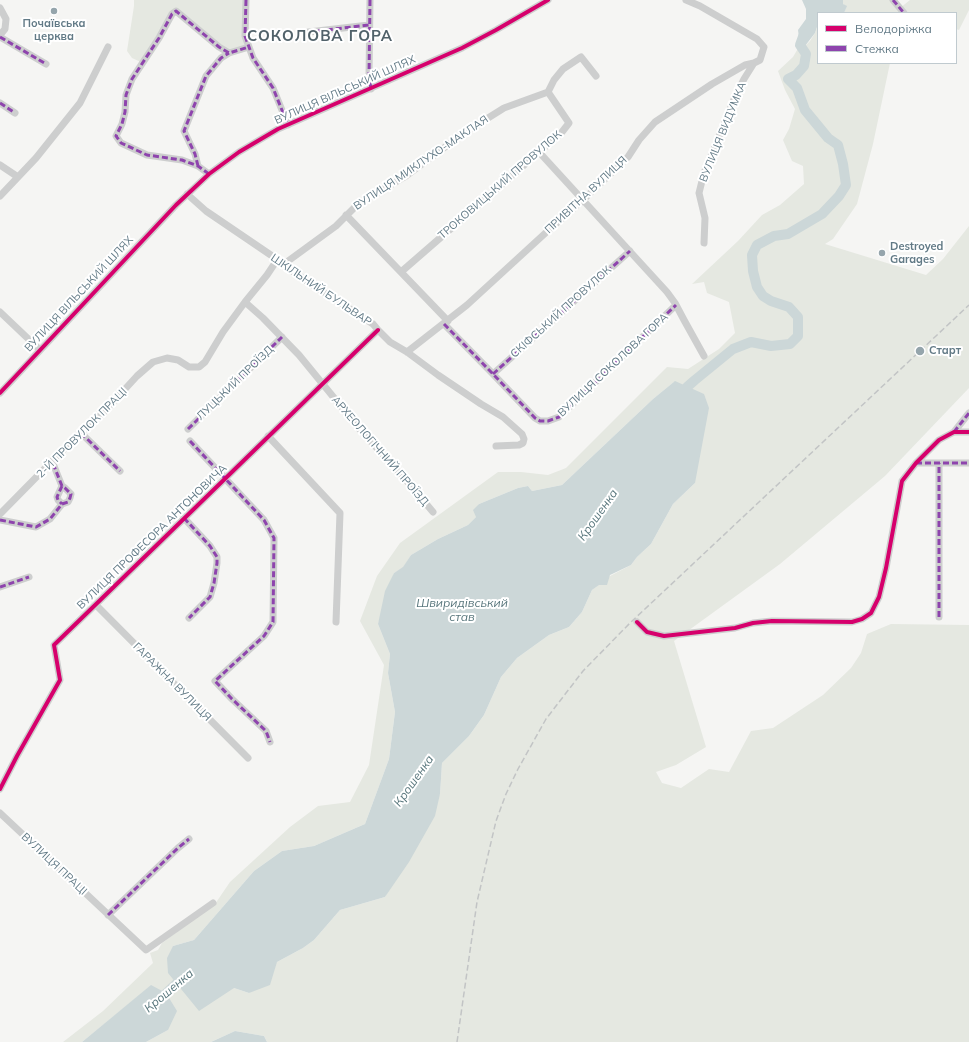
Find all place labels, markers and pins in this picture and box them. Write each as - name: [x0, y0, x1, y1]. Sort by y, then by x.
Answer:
- marker: Почаївська церква: [49, 6, 59, 16]
- place label: Почаївська церква: [22, 17, 86, 43]
- place label: Destroyed Garages: [890, 240, 943, 266]
- marker: Destroyed Garages: [877, 248, 887, 258]
- place label: Старт: [929, 344, 961, 358]
- marker: Старт: [914, 345, 926, 357]

